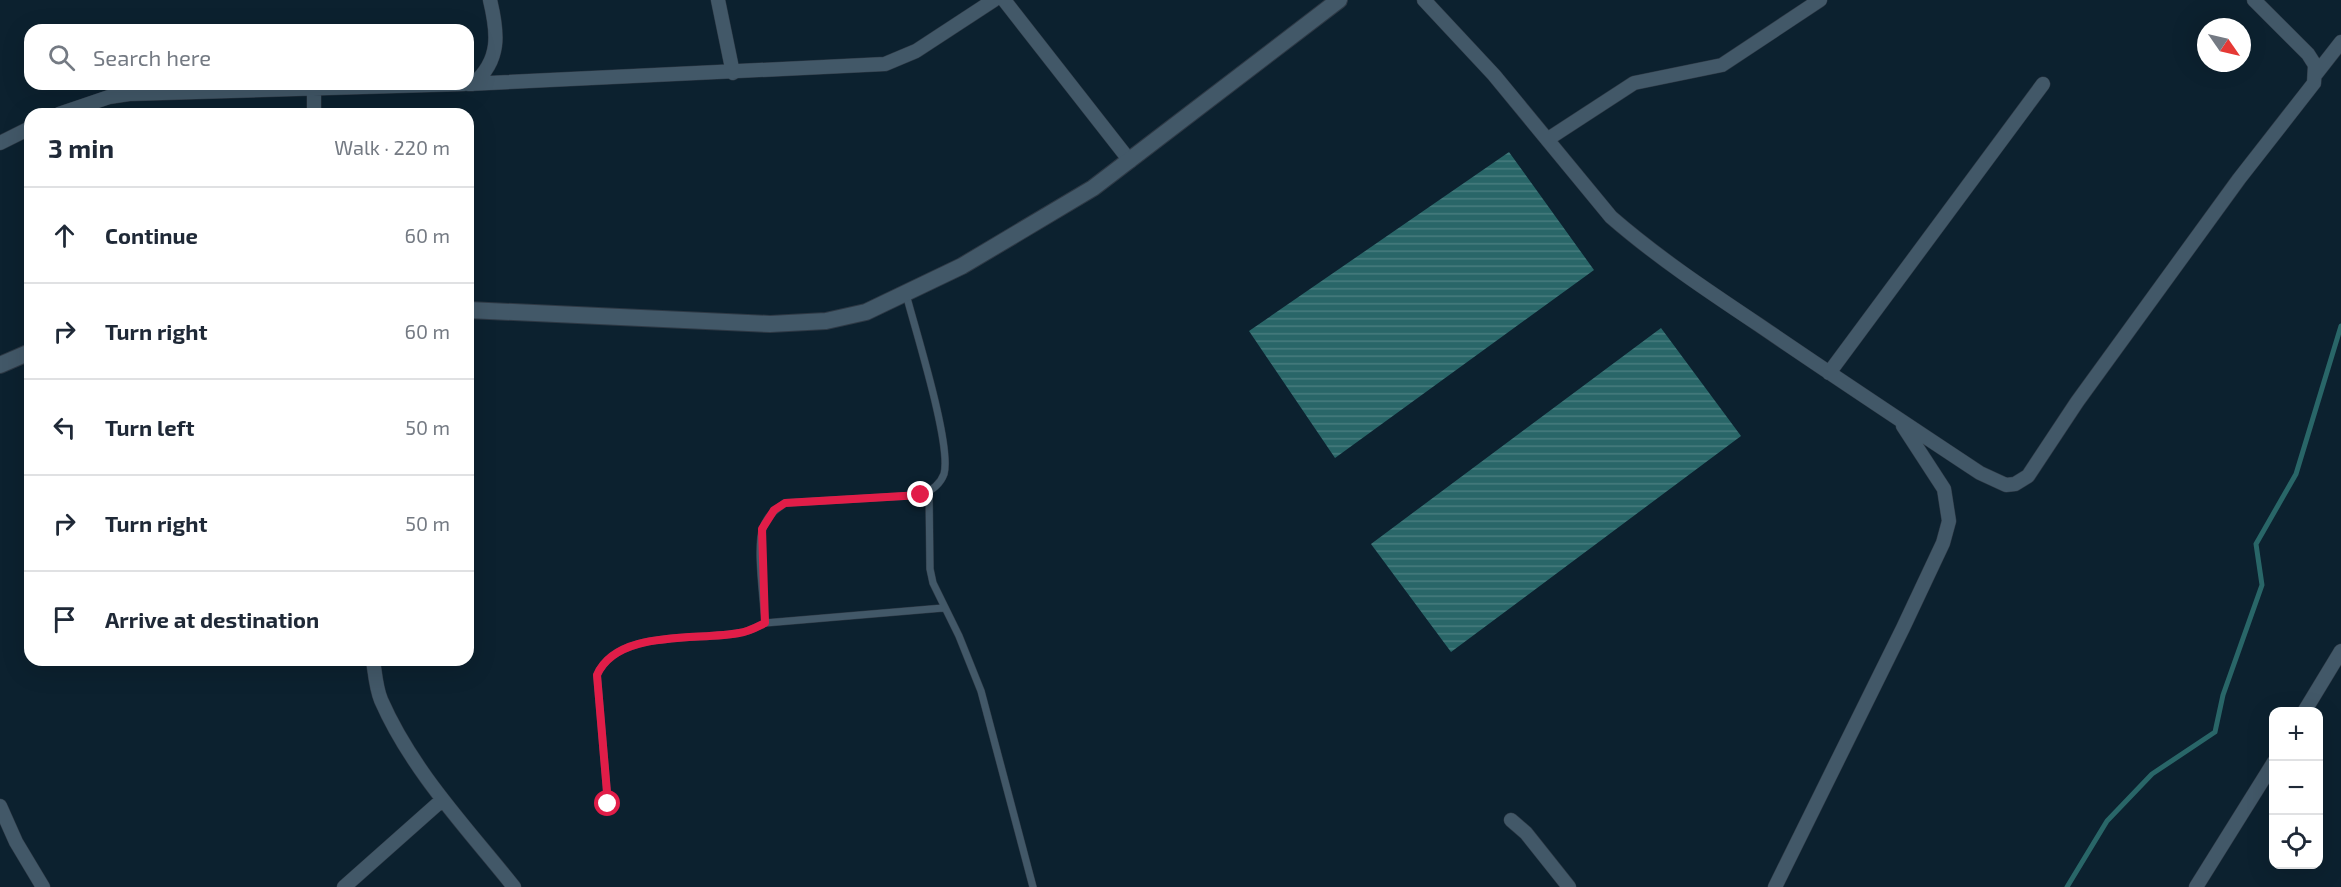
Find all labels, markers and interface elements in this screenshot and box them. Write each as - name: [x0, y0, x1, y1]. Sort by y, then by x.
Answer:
- north arrow: [2197, 18, 2251, 72]
- search box: [24, 24, 474, 90]
- icon: search: [45, 41, 78, 74]
- text: Search here: [93, 44, 211, 70]
- text: 3 min: [48, 132, 114, 163]
- text: Walk · 220 m: [334, 135, 450, 159]
- icon: ahead: [48, 219, 81, 252]
- text: Continue: [105, 222, 198, 248]
- text: 60 m: [405, 223, 450, 247]
- icon: right: [48, 315, 81, 348]
- text: Turn right: [105, 318, 207, 344]
- text: 60 m: [405, 319, 450, 343]
- icon: left: [48, 411, 81, 444]
- text: Turn left: [105, 414, 194, 440]
- text: 50 m: [405, 415, 450, 439]
- route end: [907, 481, 933, 507]
- icon: right: [48, 507, 81, 540]
- text: Turn right: [105, 510, 207, 536]
- text: 50 m: [405, 511, 450, 535]
- icon: arrive: [48, 603, 81, 636]
- text: Arrive at destination: [105, 606, 319, 632]
- map controls: [2269, 707, 2323, 869]
- button: +: [2269, 707, 2323, 761]
- button: −: [2269, 761, 2323, 815]
- route start: [594, 790, 620, 816]
- button: locate: [2269, 815, 2323, 869]

